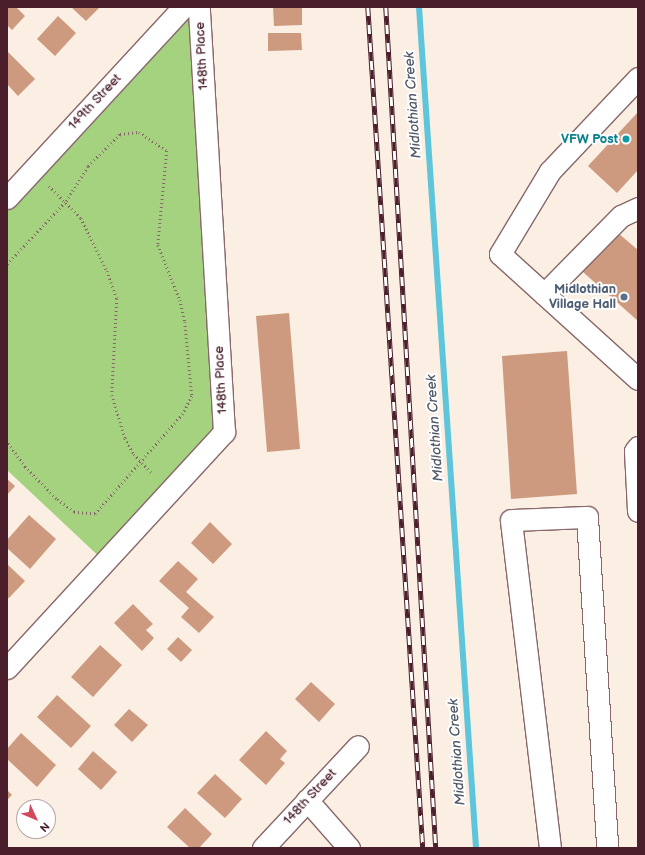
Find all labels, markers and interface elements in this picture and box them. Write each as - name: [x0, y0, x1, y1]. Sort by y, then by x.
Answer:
- street label: 148th Place: [192, 22, 212, 90]
- water label: Midlothian Creek: [401, 51, 425, 159]
- street label: 149th Street: [65, 71, 125, 133]
- place label: VFW Post: [561, 131, 618, 147]
- marker: VFW Post: [621, 134, 631, 144]
- place label: Midlothian Village Hall: [549, 282, 616, 313]
- marker: Midlothian Village Hall: [619, 292, 629, 302]
- street label: 148th Place: [211, 346, 231, 414]
- water label: Midlothian Creek: [423, 374, 447, 482]
- water label: Midlothian Creek: [445, 698, 469, 806]
- street label: 148th Street: [280, 766, 340, 828]
- north arrow: [16, 799, 56, 839]
- text: N: [37, 819, 52, 834]

